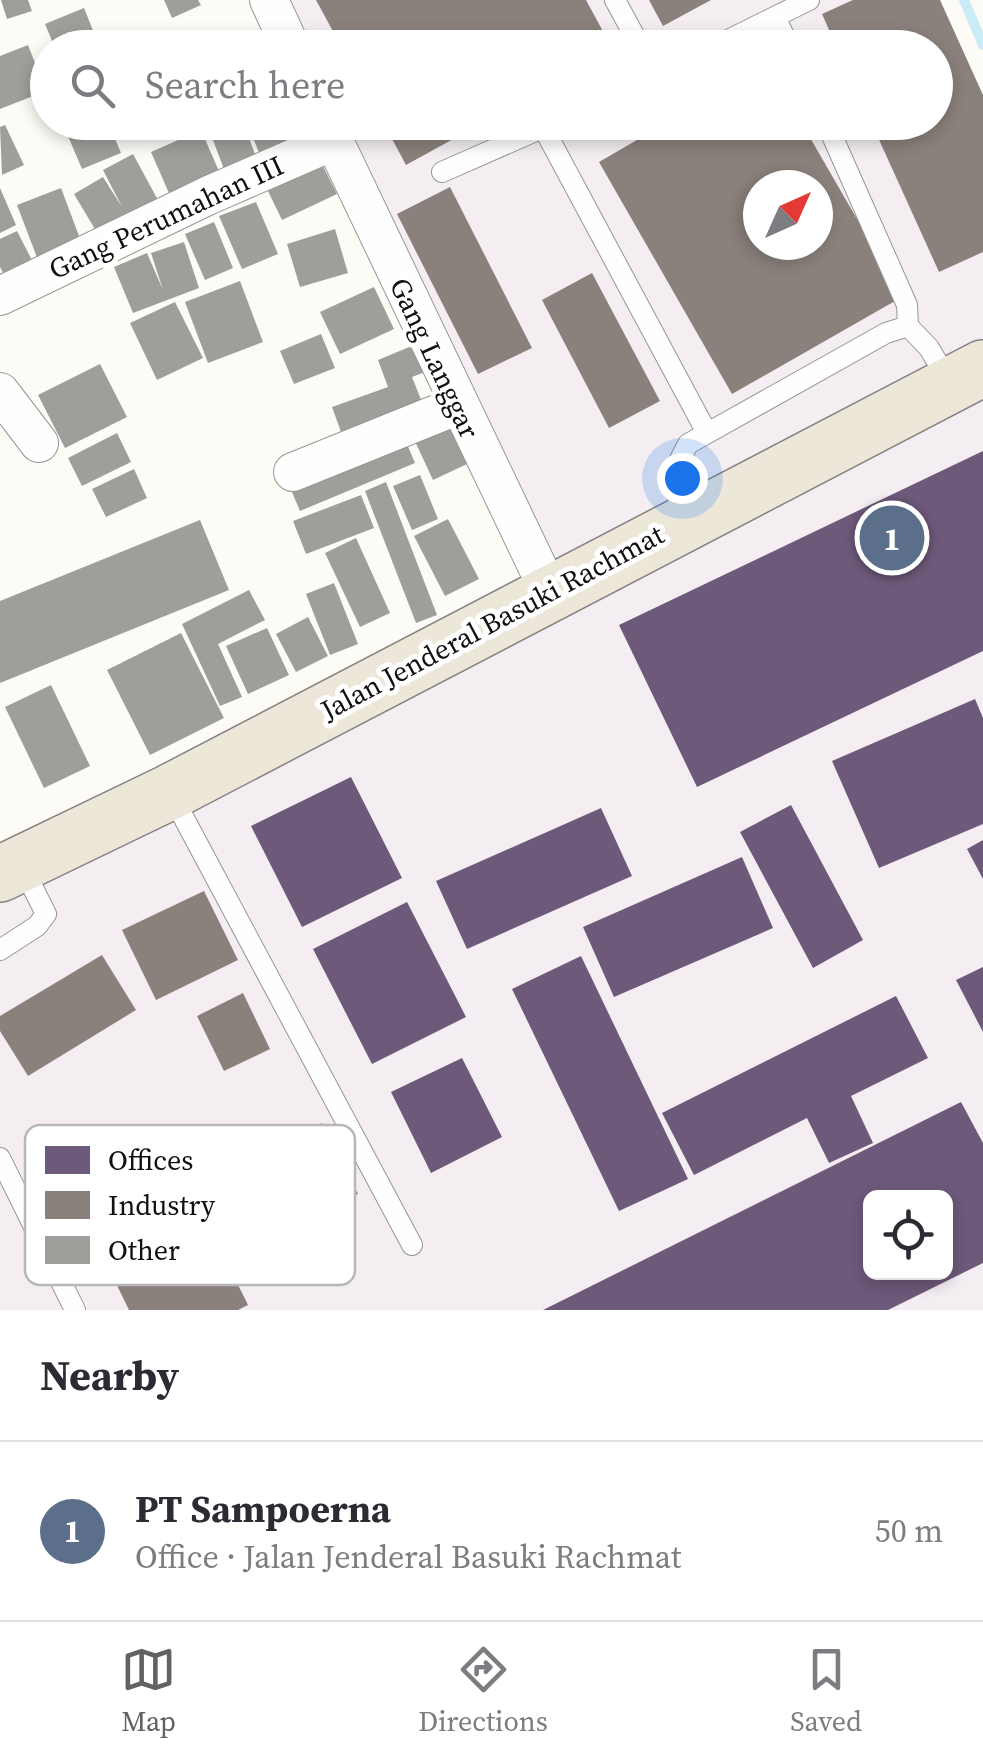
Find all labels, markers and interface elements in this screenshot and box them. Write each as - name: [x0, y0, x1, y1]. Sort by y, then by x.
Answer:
- search box: [30, 30, 953, 140]
- icon: search: [65, 58, 120, 113]
- text: Search here: [145, 59, 345, 111]
- street label: Gang Perumahan III: [43, 146, 289, 288]
- north arrow: [743, 170, 833, 260]
- street label: Gang Langgar: [381, 272, 489, 445]
- your location: [657, 453, 708, 504]
- pin: 1: [860, 500, 924, 576]
- street label: Jalan Jenderal Basuki Rachmat: [313, 515, 671, 729]
- legend: [25, 1125, 355, 1285]
- text: Offices: [108, 1141, 193, 1179]
- text: Industry: [108, 1186, 216, 1224]
- map controls: [863, 1190, 953, 1280]
- button: locate: [863, 1190, 953, 1280]
- text: Other: [108, 1231, 180, 1269]
- text: Nearby: [40, 1346, 179, 1404]
- text: PT Sampoerna: [135, 1483, 391, 1535]
- text: 1: [64, 1509, 81, 1553]
- text: 50 m: [875, 1509, 943, 1553]
- text: Office · Jalan Jenderal Basuki Rachmat: [135, 1535, 681, 1579]
- tab: Map: [121, 1642, 176, 1740]
- tab: Directions: [418, 1642, 548, 1740]
- tab: Saved: [790, 1642, 862, 1740]

